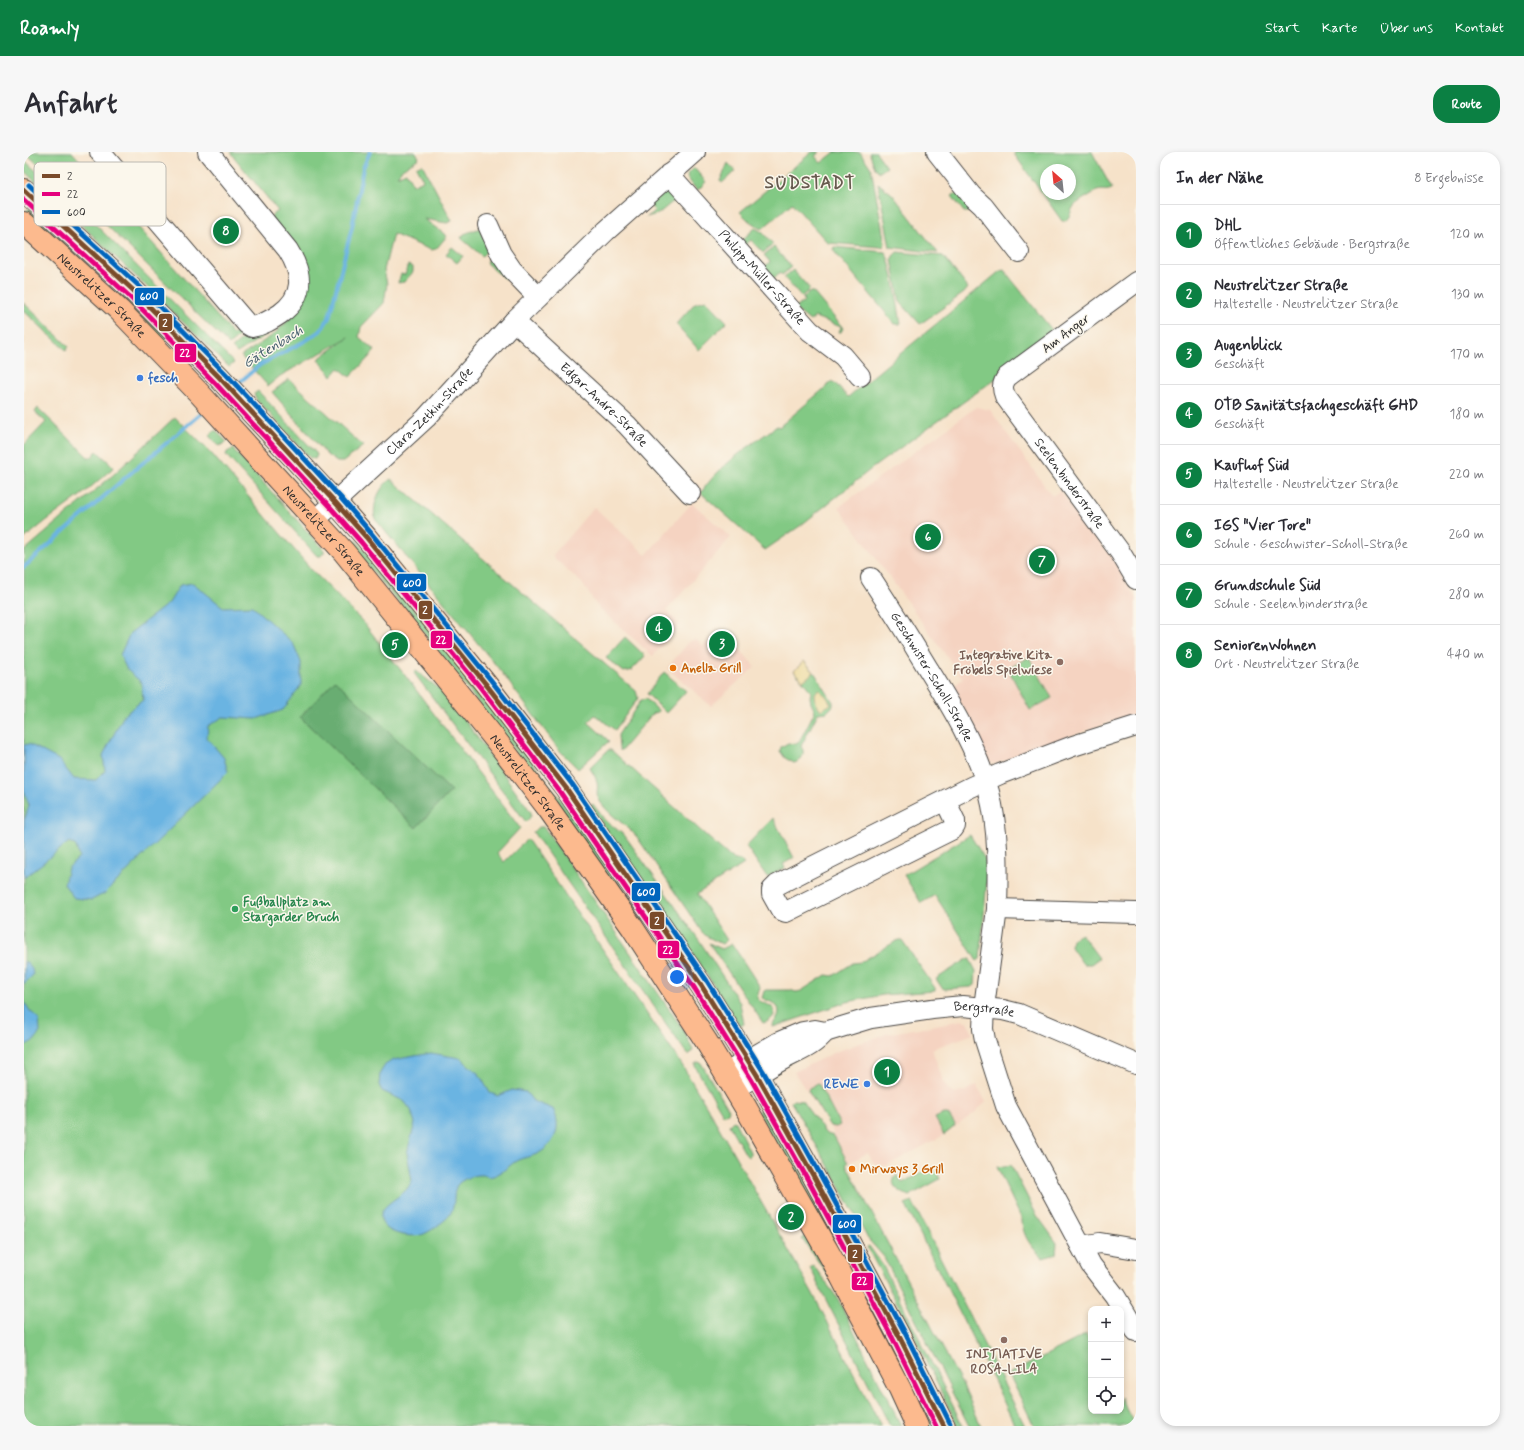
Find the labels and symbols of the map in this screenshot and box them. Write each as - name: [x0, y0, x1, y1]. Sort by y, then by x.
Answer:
- legend: [34, 162, 166, 226]
- north arrow: [1040, 164, 1076, 200]
- text: 2: [67, 170, 73, 184]
- district label: SÜDSTADT: [764, 172, 856, 194]
- text: 22: [67, 188, 78, 202]
- text: 600: [67, 206, 86, 220]
- pin: 8: [213, 216, 239, 246]
- street label: Philipp-Müller-Straße: [715, 226, 809, 329]
- street label: Neustrelitzer Straße: [54, 249, 150, 341]
- line badge: 600: [134, 287, 165, 306]
- text: 600: [140, 290, 159, 304]
- street label: Am Anger: [1039, 310, 1094, 358]
- line badge: 2: [158, 313, 173, 332]
- text: 2: [162, 317, 168, 331]
- water label: Gätenbach: [240, 321, 307, 372]
- line badge: 22: [174, 343, 197, 363]
- text: 22: [179, 347, 191, 361]
- street label: Edgar-Andre-Straße: [556, 359, 652, 451]
- street label: Clara-Zetkin-Straße: [382, 363, 477, 459]
- place label: fesch: [147, 370, 179, 387]
- marker: fesch: [135, 373, 145, 383]
- street label: Seelenbinderstraße: [1030, 435, 1108, 532]
- street label: Neustrelitzer Straße: [279, 482, 369, 580]
- pin: 6: [915, 522, 941, 552]
- pin: 7: [1029, 546, 1055, 576]
- line badge: 600: [396, 573, 427, 592]
- text: 600: [403, 577, 422, 591]
- line badge: 2: [418, 600, 433, 620]
- text: 2: [422, 604, 428, 618]
- street label: Geschwister-Scholl-Straße: [886, 609, 977, 745]
- pin: 4: [646, 614, 672, 644]
- pin: 3: [709, 629, 735, 659]
- pin: 5: [382, 630, 408, 660]
- line badge: 22: [430, 630, 453, 649]
- text: 22: [435, 634, 447, 648]
- place label: Integrative Kita Fröbels Spielwiese: [953, 647, 1053, 679]
- marker: Integrative Kita Fröbels Spielwiese: [1055, 657, 1065, 667]
- place label: Anella Grill: [681, 660, 742, 677]
- marker: Anella Grill: [668, 663, 678, 673]
- street label: Neustrelitzer Straße: [486, 731, 570, 834]
- line badge: 600: [631, 882, 661, 902]
- text: 600: [637, 886, 656, 900]
- place label: Fußballplatz am Stargarder Bruch: [243, 894, 339, 927]
- marker: Fußballplatz am Stargarder Bruch: [230, 904, 240, 914]
- line badge: 2: [649, 911, 665, 930]
- text: 2: [654, 915, 660, 929]
- line badge: 22: [657, 940, 680, 959]
- text: 22: [662, 944, 674, 958]
- your location: [667, 967, 687, 987]
- street label: Bergstraße: [953, 997, 1016, 1021]
- pin: 1: [874, 1057, 900, 1087]
- place label: REWE: [824, 1076, 860, 1093]
- marker: REWE: [862, 1079, 872, 1089]
- place label: Mirways 3 Grill: [860, 1161, 944, 1178]
- marker: Mirways 3 Grill: [847, 1164, 857, 1174]
- pin: 2: [778, 1202, 804, 1232]
- line badge: 600: [832, 1214, 862, 1234]
- text: 600: [838, 1218, 857, 1232]
- line badge: 2: [847, 1244, 863, 1263]
- text: 2: [852, 1248, 858, 1262]
- line badge: 22: [851, 1272, 874, 1291]
- text: 22: [856, 1275, 868, 1289]
- marker: INITIATIVE ROSA-LILA: [999, 1335, 1009, 1345]
- place label: INITIATIVE ROSA-LILA: [966, 1346, 1042, 1378]

